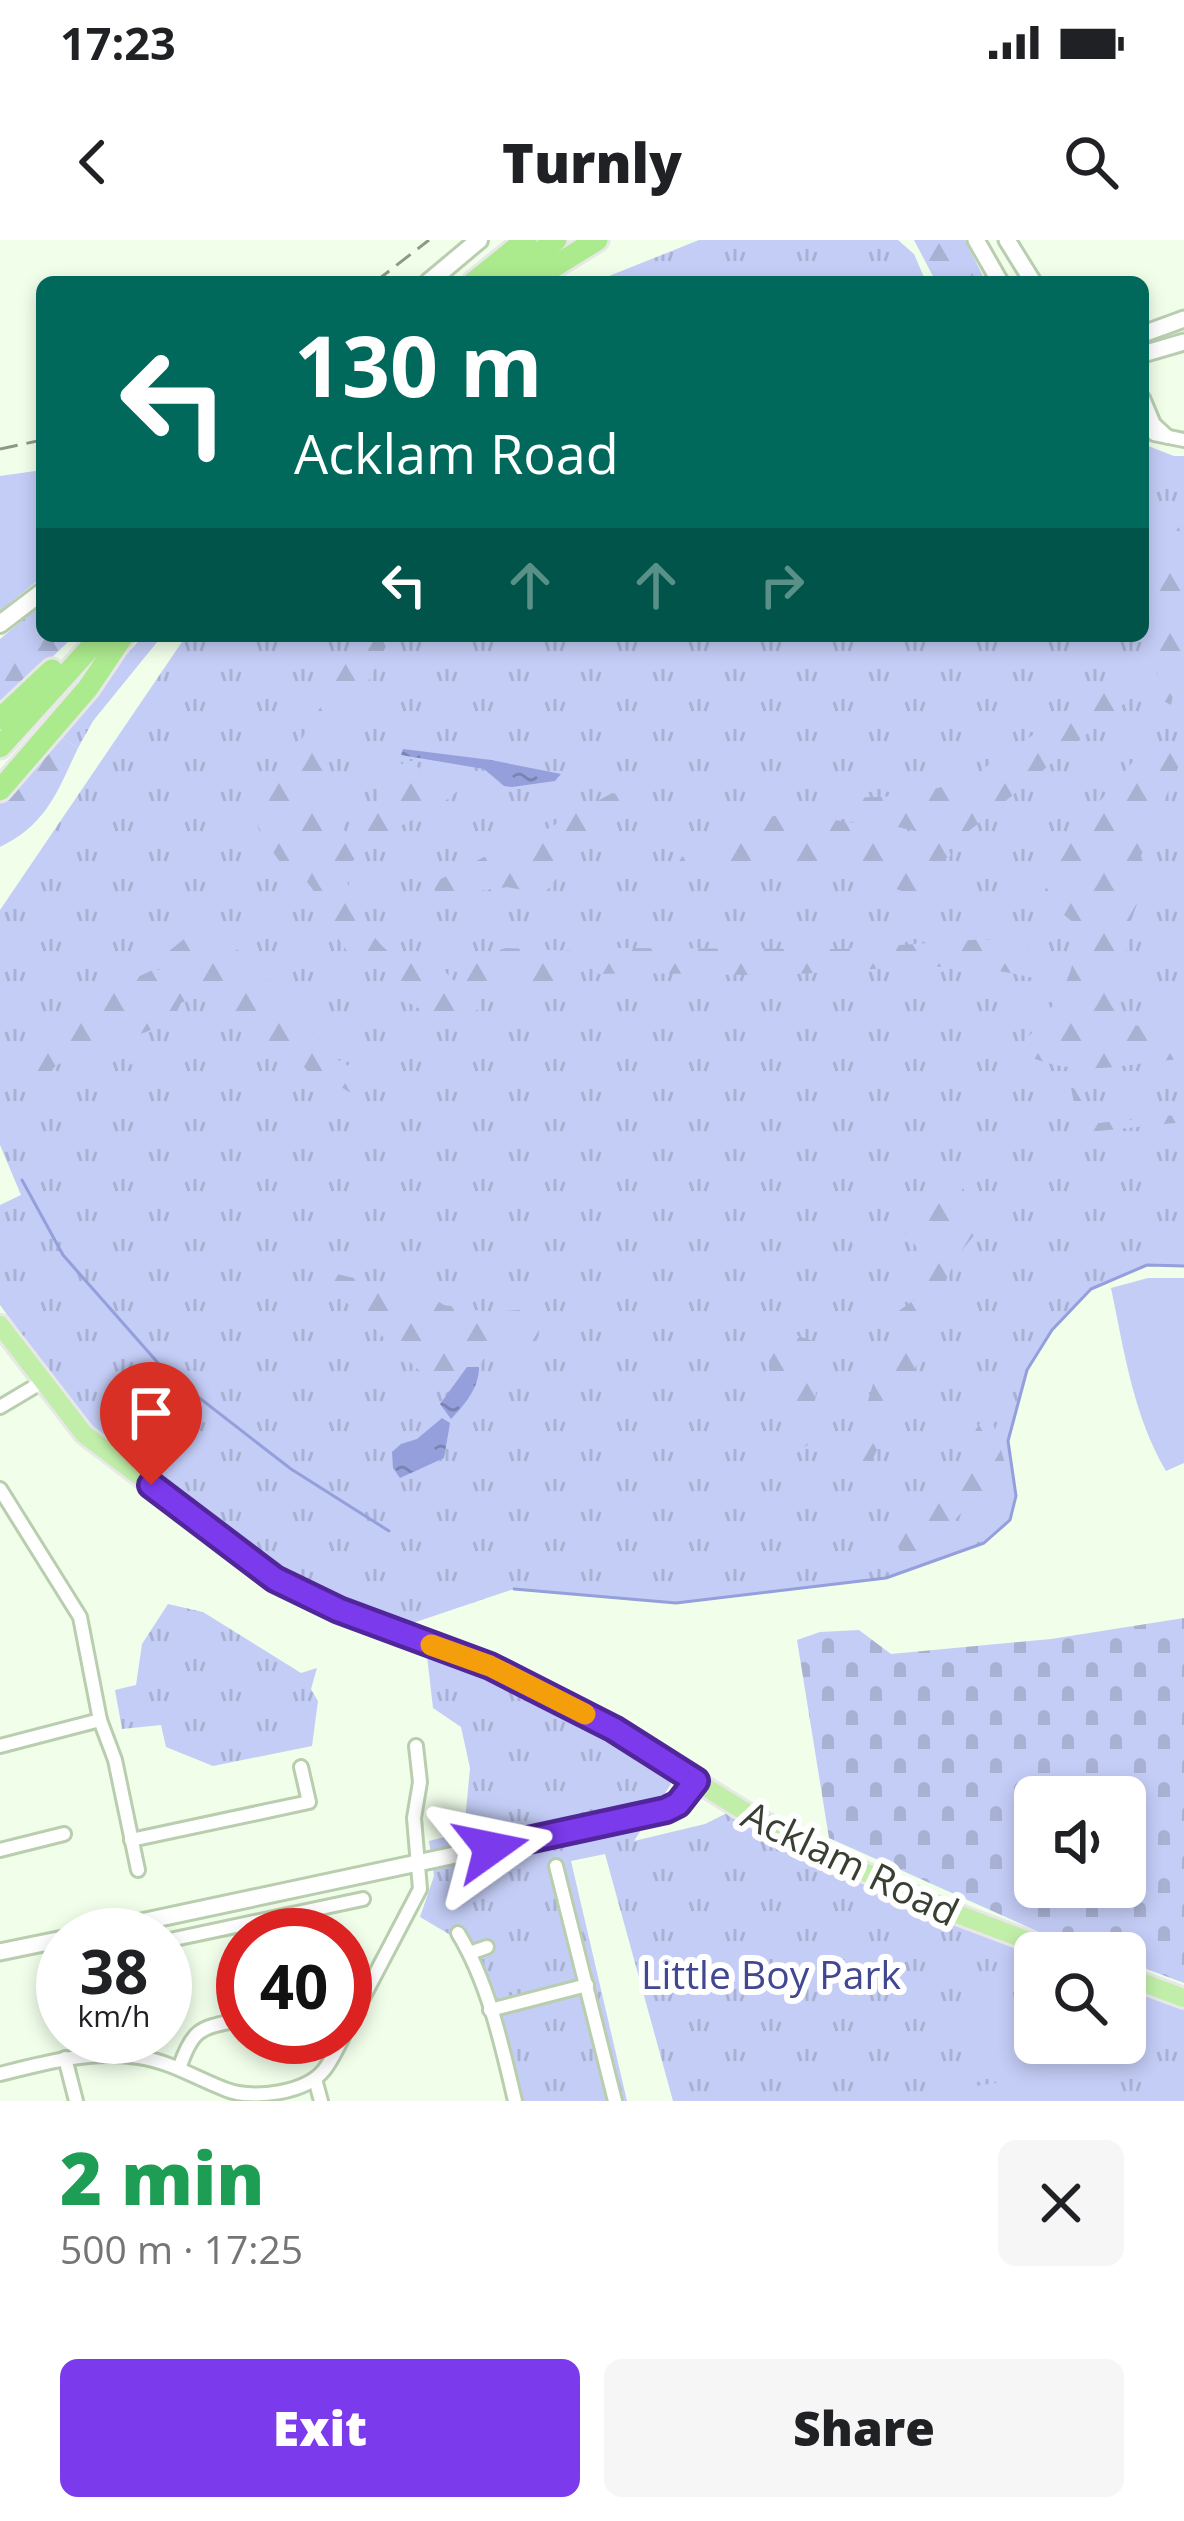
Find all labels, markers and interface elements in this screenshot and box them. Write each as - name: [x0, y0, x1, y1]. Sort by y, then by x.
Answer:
- text: 17:23: [60, 12, 176, 73]
- text: Turnly: [502, 125, 682, 199]
- icon: back: [60, 129, 126, 195]
- icon: search: [1058, 129, 1124, 195]
- text: 130 m: [294, 307, 542, 422]
- icon: left: [96, 324, 252, 480]
- text: Acklam Road: [294, 416, 619, 490]
- icon: left: [371, 552, 437, 618]
- icon: ahead: [497, 552, 563, 618]
- icon: ahead: [623, 552, 689, 618]
- icon: right: [749, 552, 815, 618]
- pin: [100, 1362, 202, 1485]
- icon: arrive: [118, 1380, 184, 1446]
- map controls: [1014, 1776, 1146, 2064]
- button: sound: [1014, 1776, 1146, 1908]
- position arrow: [428, 1785, 554, 1911]
- street label: Acklam Road: [734, 1787, 968, 1937]
- speed limit sign: 40: [216, 1908, 372, 2064]
- text: 38: [80, 1930, 148, 2012]
- button: search: [1014, 1932, 1146, 2064]
- park label: Little Boy Park: [641, 1947, 901, 2000]
- text: km/h: [78, 1995, 150, 2036]
- text: 2 min: [60, 2128, 265, 2226]
- button: close: [998, 2140, 1124, 2266]
- text: 500 m · 17:25: [60, 2222, 303, 2275]
- button: Exit: [60, 2359, 580, 2497]
- button: Share: [604, 2359, 1124, 2497]

